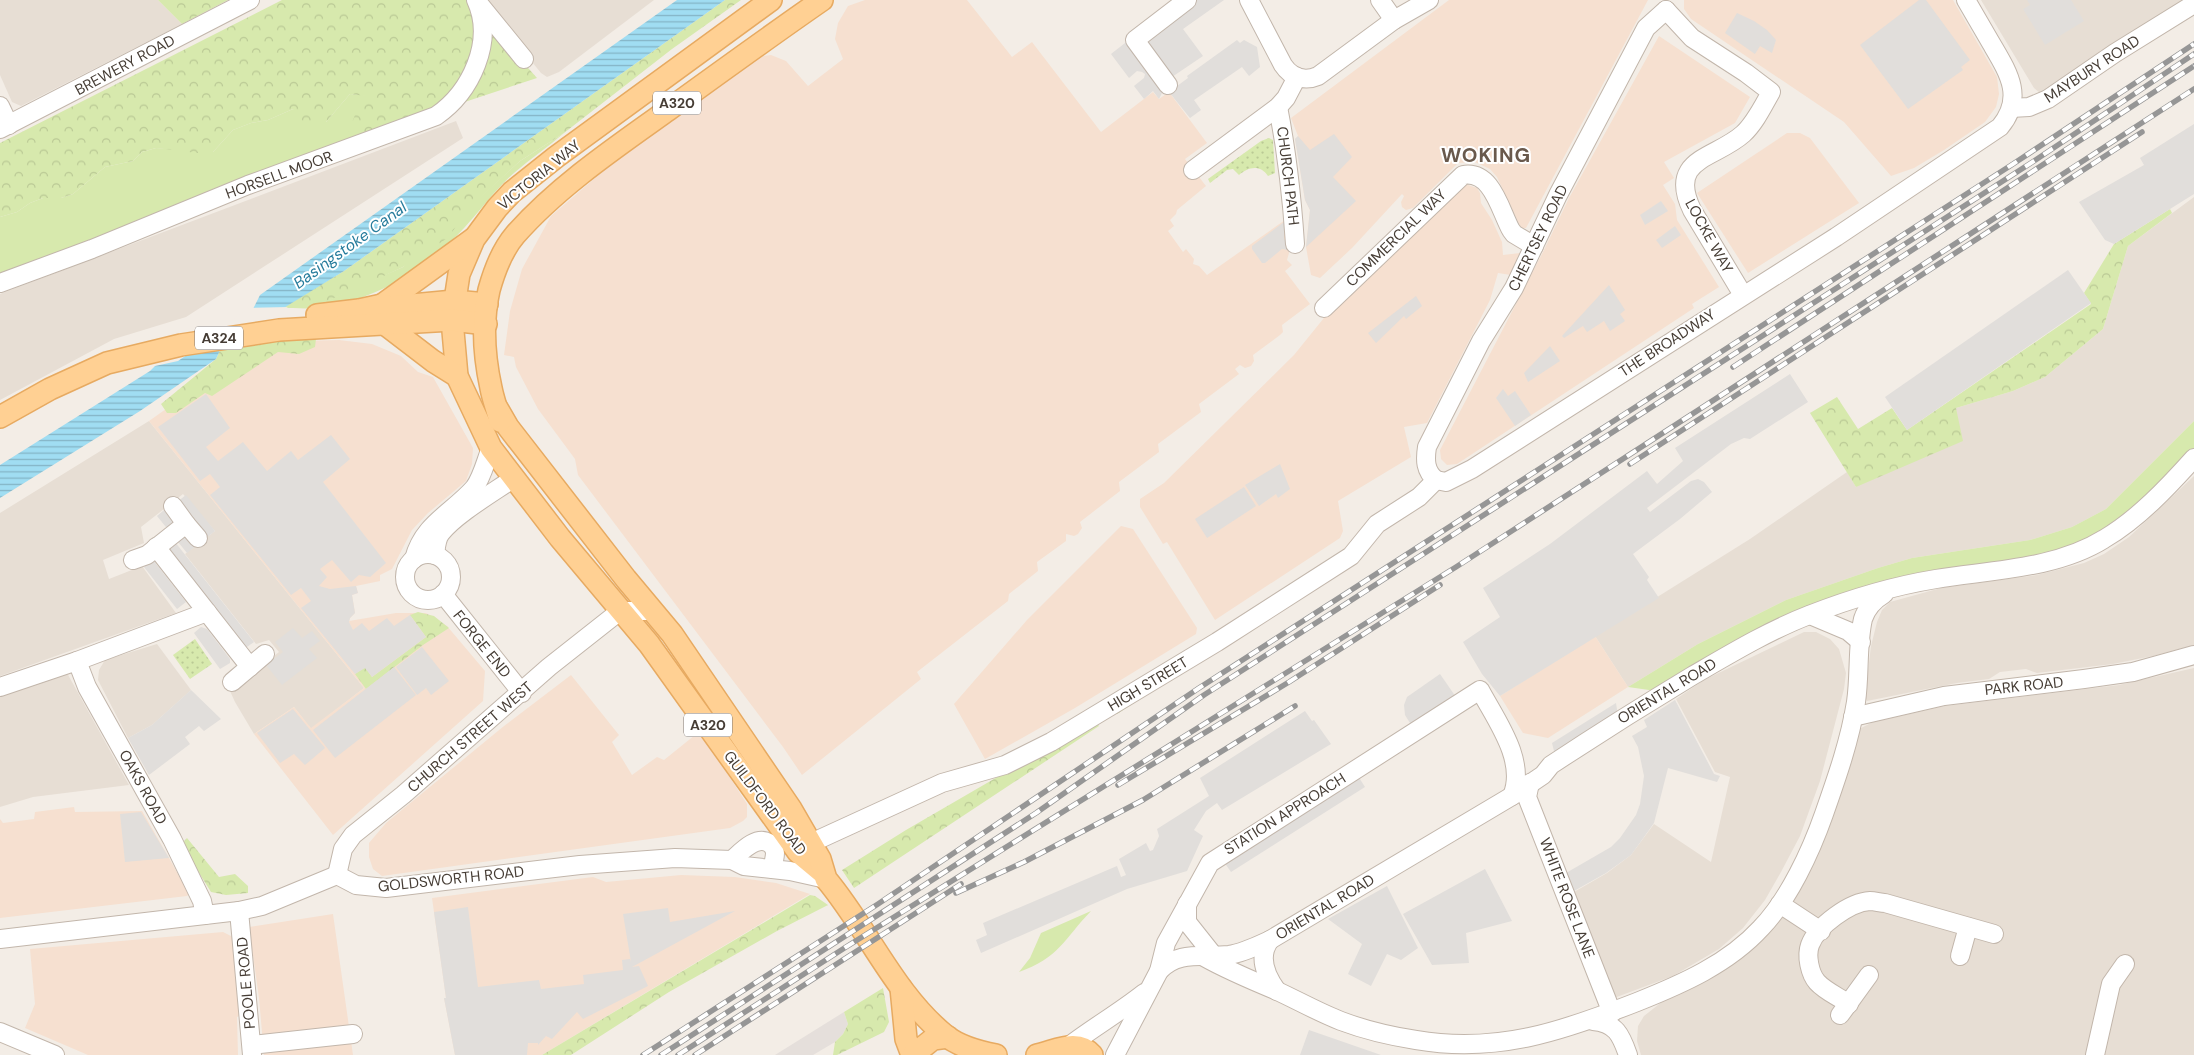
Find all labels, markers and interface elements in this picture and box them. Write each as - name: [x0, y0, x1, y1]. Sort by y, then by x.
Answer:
- street label: BREWERY ROAD: [71, 30, 179, 100]
- street label: MAYBURY ROAD: [2040, 31, 2144, 107]
- road number: A320: [653, 92, 701, 115]
- street label: CHURCH PATH: [1272, 125, 1304, 227]
- street label: VICTORIA WAY: [493, 135, 585, 215]
- district label: WOKING: [1441, 142, 1531, 168]
- street label: HORSELL MOOR: [223, 146, 335, 204]
- street label: CHERTSEY ROAD: [1503, 181, 1573, 295]
- street label: COMMERCIAL WAY: [1342, 185, 1451, 291]
- street label: LOCKE WAY: [1680, 195, 1738, 277]
- water label: Basingstoke Canal: [289, 197, 411, 293]
- street label: THE BROADWAY: [1615, 304, 1719, 382]
- road number: A324: [195, 326, 243, 349]
- street label: FORGE END: [449, 606, 515, 682]
- street label: HIGH STREET: [1104, 652, 1192, 716]
- street label: ORIENTAL ROAD: [1614, 654, 1720, 728]
- street label: PARK ROAD: [1984, 672, 2064, 700]
- street label: CHURCH STREET WEST: [403, 677, 537, 797]
- road number: A320: [684, 714, 732, 736]
- street label: OAKS ROAD: [114, 746, 172, 828]
- street label: GUILDFORD ROAD: [719, 747, 811, 859]
- street label: STATION APPROACH: [1220, 768, 1350, 860]
- street label: WHITE ROSE LANE: [1535, 835, 1599, 961]
- street label: GOLDSWORTH ROAD: [377, 861, 525, 897]
- street label: ORIENTAL ROAD: [1272, 870, 1378, 944]
- street label: POOLE ROAD: [232, 936, 260, 1030]

